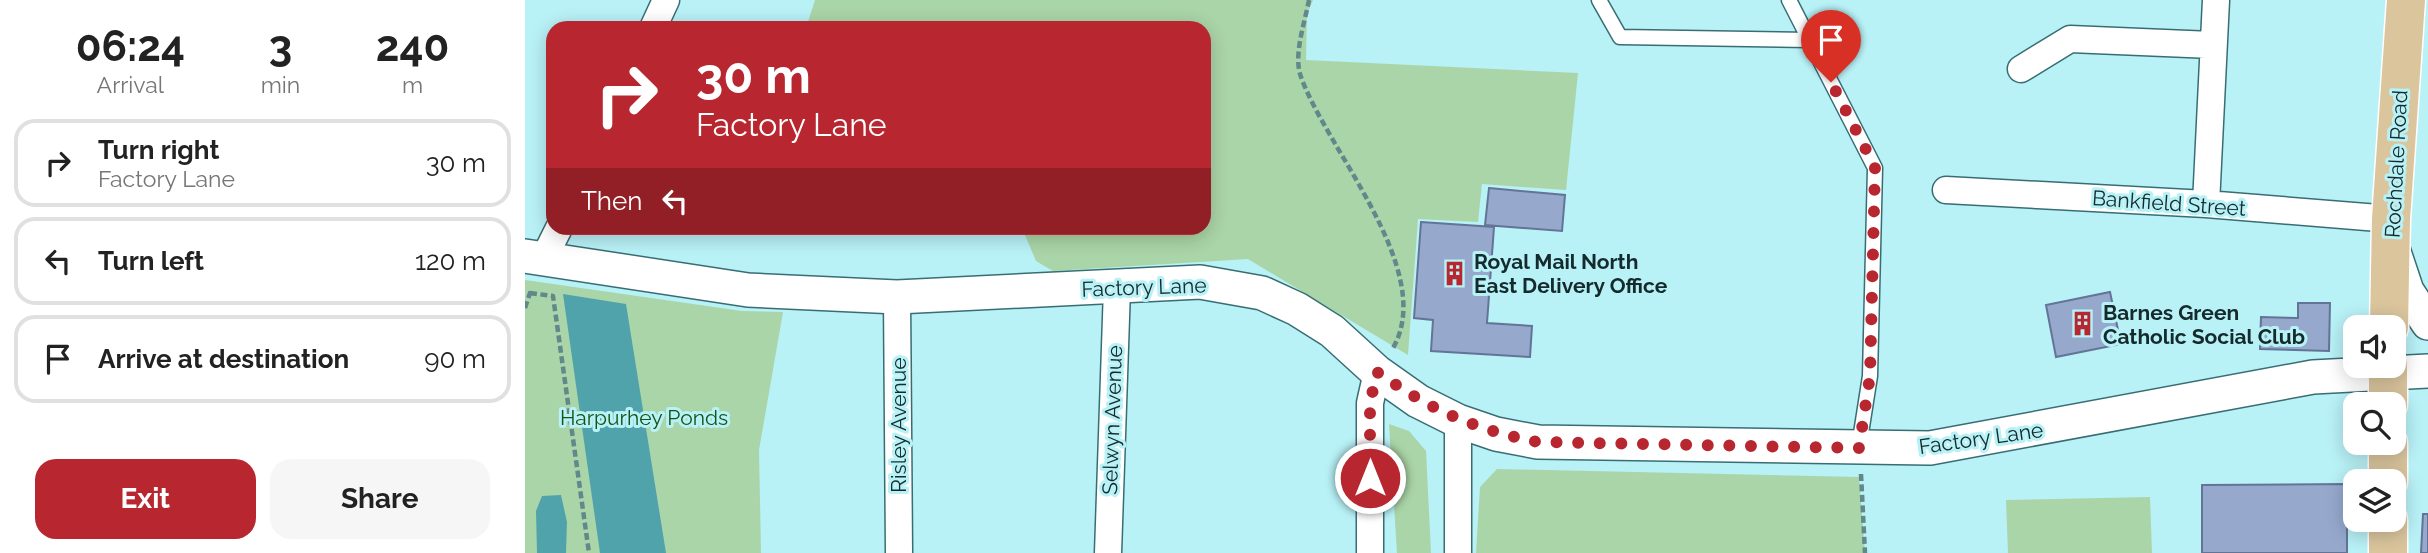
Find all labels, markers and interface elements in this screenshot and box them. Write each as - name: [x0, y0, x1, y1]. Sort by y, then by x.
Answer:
- pin: [1801, 10, 1861, 82]
- icon: arrive: [1812, 21, 1850, 59]
- text: 06:24: [76, 22, 185, 71]
- text: 3: [269, 22, 292, 71]
- text: 240: [376, 22, 449, 71]
- text: 30 m: [696, 47, 811, 104]
- icon: right: [581, 49, 672, 140]
- text: Arrival: [97, 71, 164, 98]
- text: min: [261, 71, 300, 98]
- text: m: [402, 71, 423, 98]
- street label: Rochdale Road: [2380, 89, 2412, 239]
- text: Factory Lane: [696, 106, 887, 143]
- text: Turn right: [98, 135, 219, 165]
- icon: right: [39, 144, 77, 182]
- text: 30 m: [426, 148, 486, 178]
- text: Factory Lane: [98, 165, 235, 192]
- icon: left: [656, 182, 694, 220]
- street label: Bankfield Street: [2091, 185, 2247, 221]
- text: Then: [581, 186, 642, 216]
- icon: left: [39, 242, 77, 280]
- text: Turn left: [98, 246, 204, 276]
- text: 120 m: [415, 246, 486, 276]
- place label: Royal Mail North East Delivery Office: [1474, 249, 1668, 298]
- building icon: Royal Mail North East Delivery Office: [1440, 259, 1468, 287]
- street label: Factory Lane: [1081, 272, 1207, 302]
- place label: Barnes Green Catholic Social Club: [2103, 300, 2305, 349]
- building icon: Barnes Green Catholic Social Club: [2069, 310, 2097, 338]
- map controls: [2343, 315, 2406, 532]
- button: sound: [2343, 315, 2406, 378]
- icon: arrive: [39, 340, 77, 378]
- text: Arrive at destination: [98, 344, 349, 374]
- text: 90 m: [424, 344, 486, 374]
- street label: Selwyn Avenue: [1097, 345, 1127, 495]
- street label: Risley Avenue: [886, 357, 911, 493]
- button: search: [2343, 392, 2406, 455]
- park label: Harpurhey Ponds: [560, 405, 728, 430]
- street label: Factory Lane: [1917, 417, 2045, 459]
- position arrow: [1333, 441, 1407, 515]
- button: Exit: [35, 459, 256, 539]
- button: Share: [270, 459, 490, 539]
- button: layers: [2343, 469, 2406, 532]

